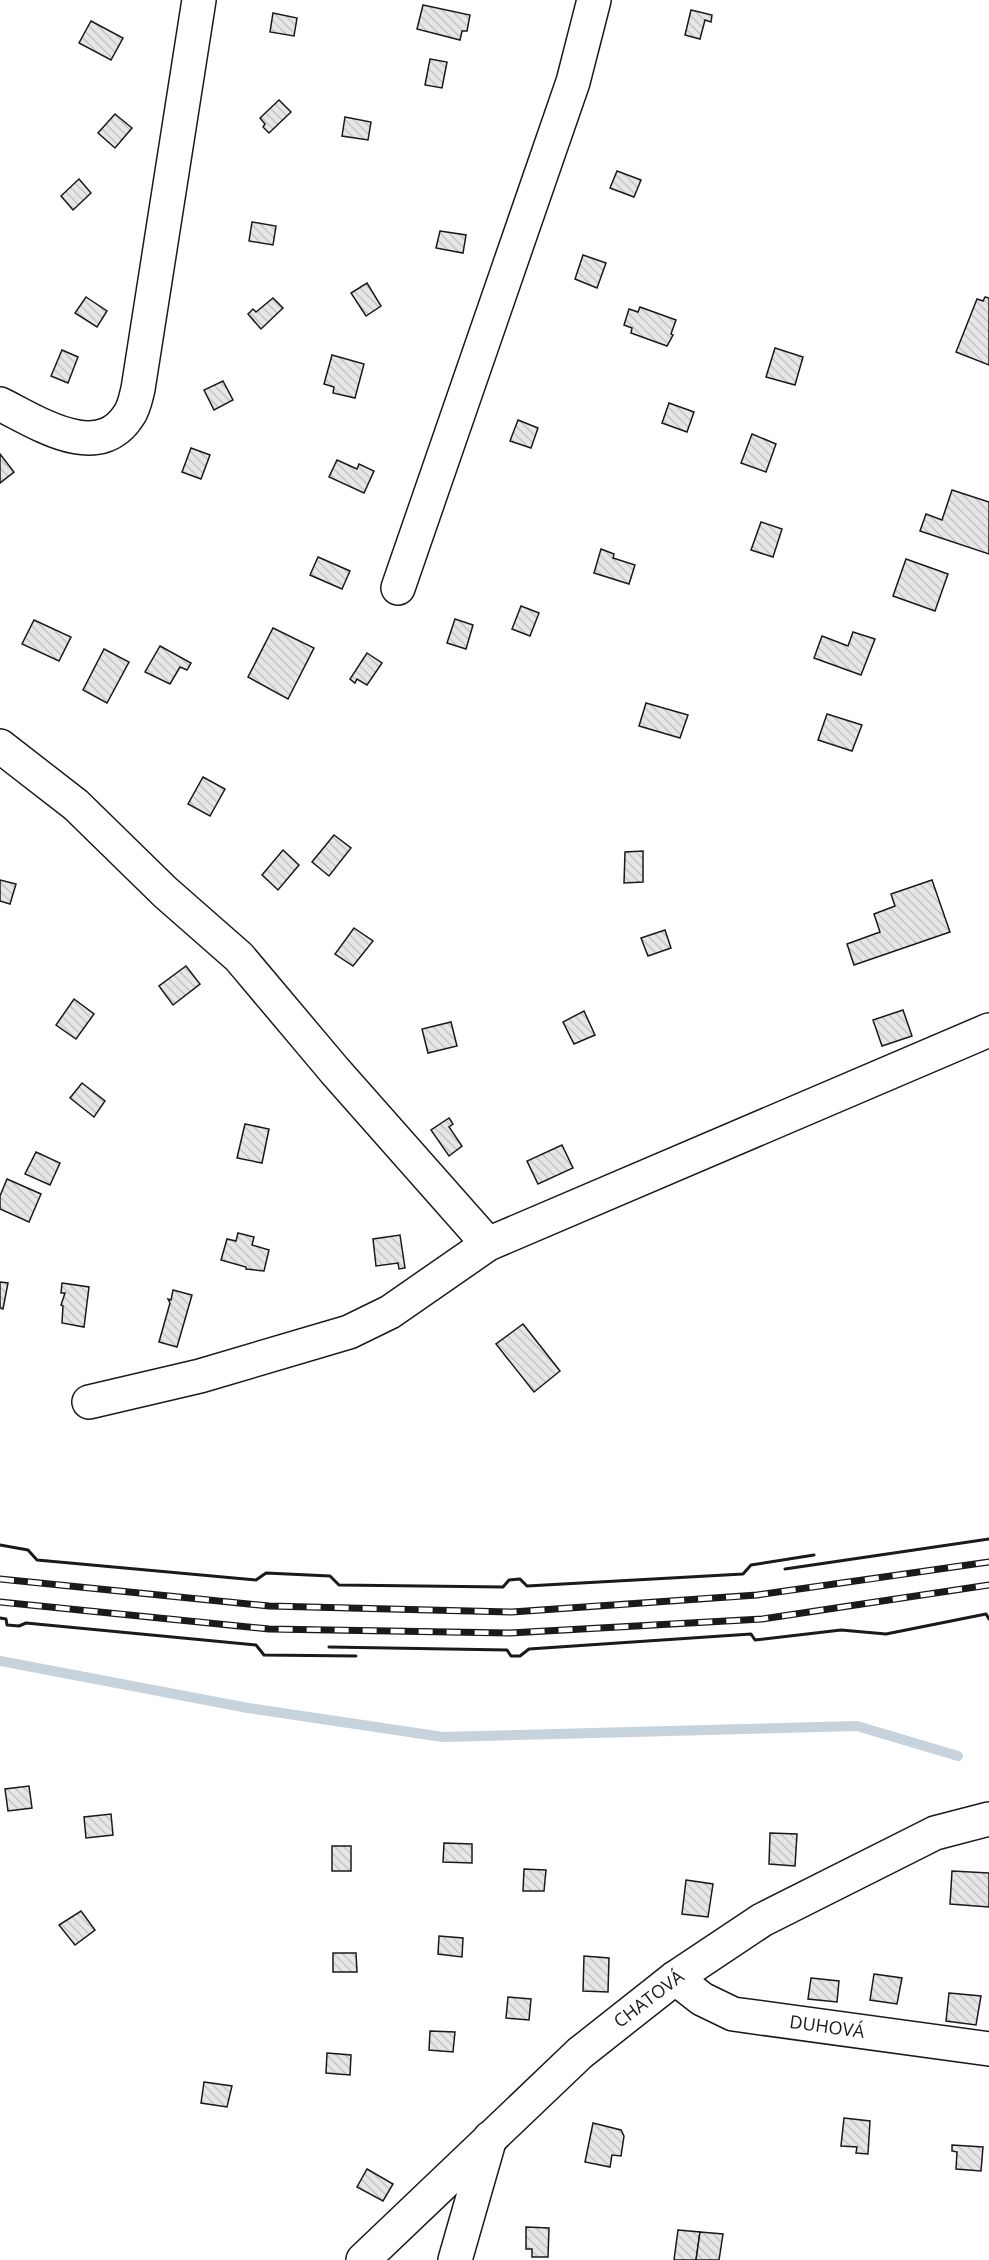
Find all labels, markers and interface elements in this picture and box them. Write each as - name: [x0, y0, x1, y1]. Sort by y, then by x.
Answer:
- street label: CHATOVÁ: [608, 1964, 689, 2032]
- street label: DUHOVÁ: [788, 2009, 867, 2043]

